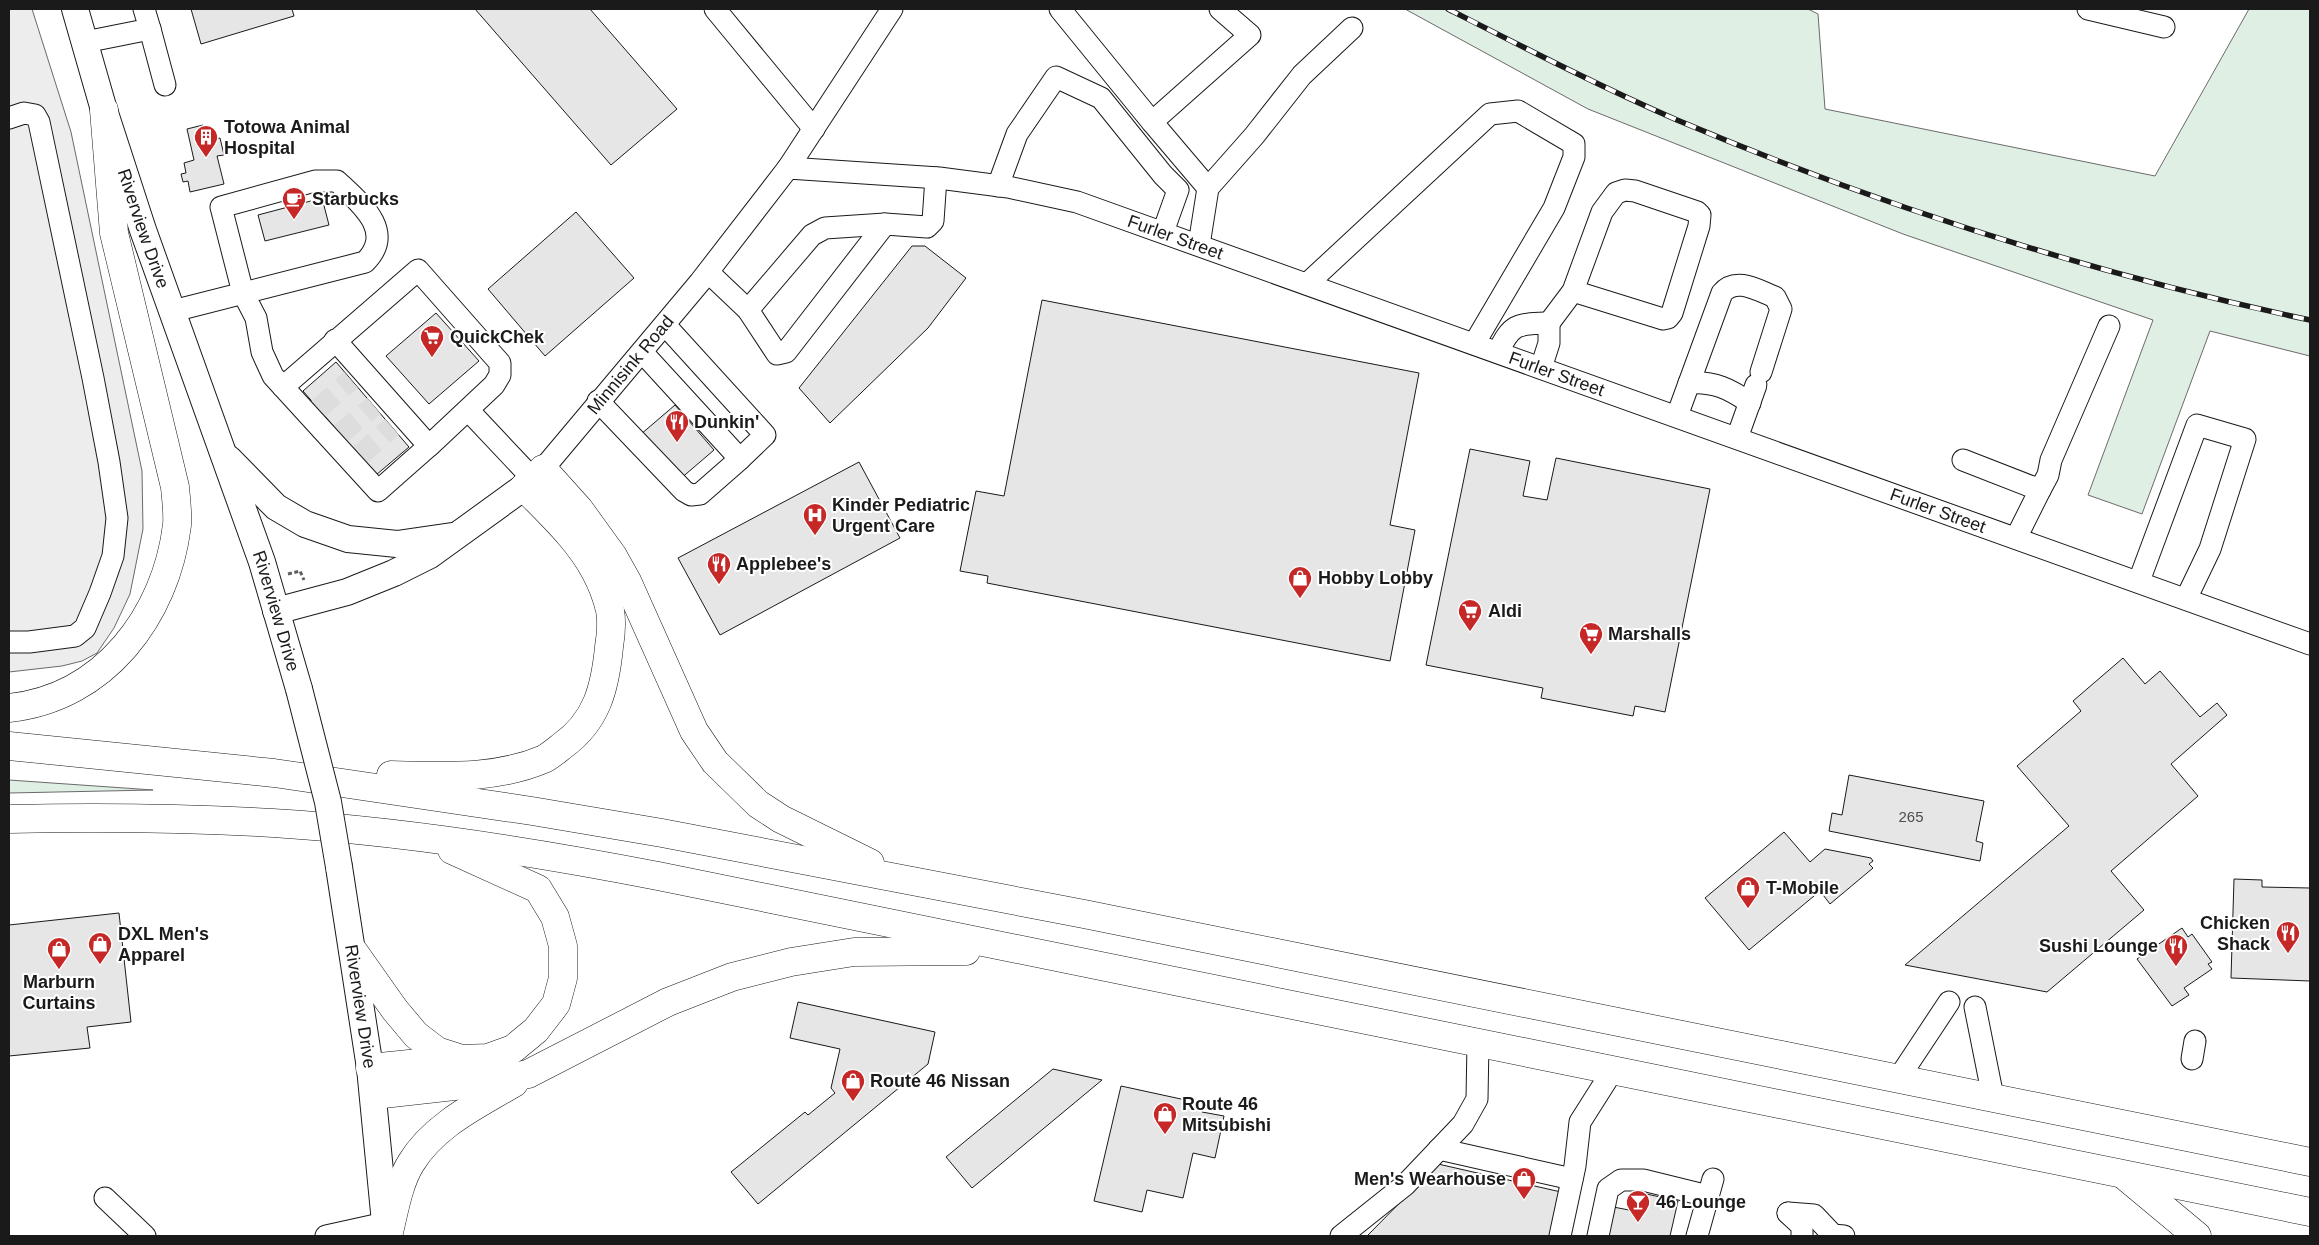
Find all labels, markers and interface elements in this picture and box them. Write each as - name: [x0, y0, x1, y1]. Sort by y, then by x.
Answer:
- place label: Totowa Animal Hospital: [224, 117, 350, 158]
- building icon: Totowa Animal Hospital: [193, 124, 219, 158]
- street label: Riverview Drive: [114, 166, 173, 291]
- cafe icon: Starbucks: [281, 186, 307, 220]
- place label: Starbucks: [312, 189, 399, 209]
- street label: Furler Street: [1125, 211, 1226, 264]
- street label: Minnisink Road: [583, 311, 678, 418]
- supermarket icon: QuickChek: [419, 324, 445, 358]
- place label: QuickChek: [450, 327, 545, 347]
- street label: Furler Street: [1506, 348, 1607, 400]
- restaurant icon: Dunkin': [664, 409, 690, 443]
- place label: Dunkin': [694, 412, 759, 432]
- street label: Furler Street: [1887, 484, 1988, 537]
- place label: Kinder Pediatric Urgent Care: [832, 495, 970, 536]
- hospital icon: Kinder Pediatric Urgent Care: [802, 502, 828, 536]
- street label: Riverview Drive: [249, 548, 303, 674]
- restaurant icon: Applebee's: [706, 551, 732, 585]
- place label: Applebee's: [736, 554, 831, 574]
- shop icon: Hobby Lobby: [1287, 565, 1313, 599]
- place label: Hobby Lobby: [1318, 568, 1433, 588]
- supermarket icon: Aldi: [1457, 598, 1483, 632]
- place label: Aldi: [1488, 601, 1522, 621]
- supermarket icon: Marshalls: [1578, 621, 1604, 655]
- place label: Marshalls: [1608, 624, 1691, 644]
- house number: 265: [1898, 808, 1924, 825]
- shop icon: T-Mobile: [1735, 875, 1761, 909]
- place label: T-Mobile: [1766, 878, 1839, 898]
- place label: Chicken Shack: [2200, 913, 2271, 954]
- restaurant icon: Chicken Shack: [2275, 920, 2301, 954]
- place label: DXL Men's Apparel: [118, 924, 209, 965]
- shop icon: DXL Men's Apparel: [87, 931, 113, 965]
- restaurant icon: Sushi Lounge: [2163, 933, 2189, 967]
- shop icon: Marburn Curtains: [46, 936, 72, 970]
- place label: Sushi Lounge: [2039, 936, 2158, 956]
- street label: Riverview Drive: [341, 943, 380, 1070]
- place label: Marburn Curtains: [22, 972, 96, 1013]
- shop icon: Route 46 Nissan: [840, 1068, 866, 1102]
- place label: Route 46 Nissan: [870, 1071, 1010, 1091]
- place label: Route 46 Mitsubishi: [1182, 1094, 1271, 1135]
- shop icon: Route 46 Mitsubishi: [1152, 1101, 1178, 1135]
- shop icon: Men's Wearhouse: [1511, 1166, 1537, 1200]
- place label: Men's Wearhouse: [1354, 1169, 1506, 1189]
- bar icon: 46 Lounge: [1625, 1189, 1651, 1223]
- place label: 46 Lounge: [1656, 1192, 1746, 1212]

